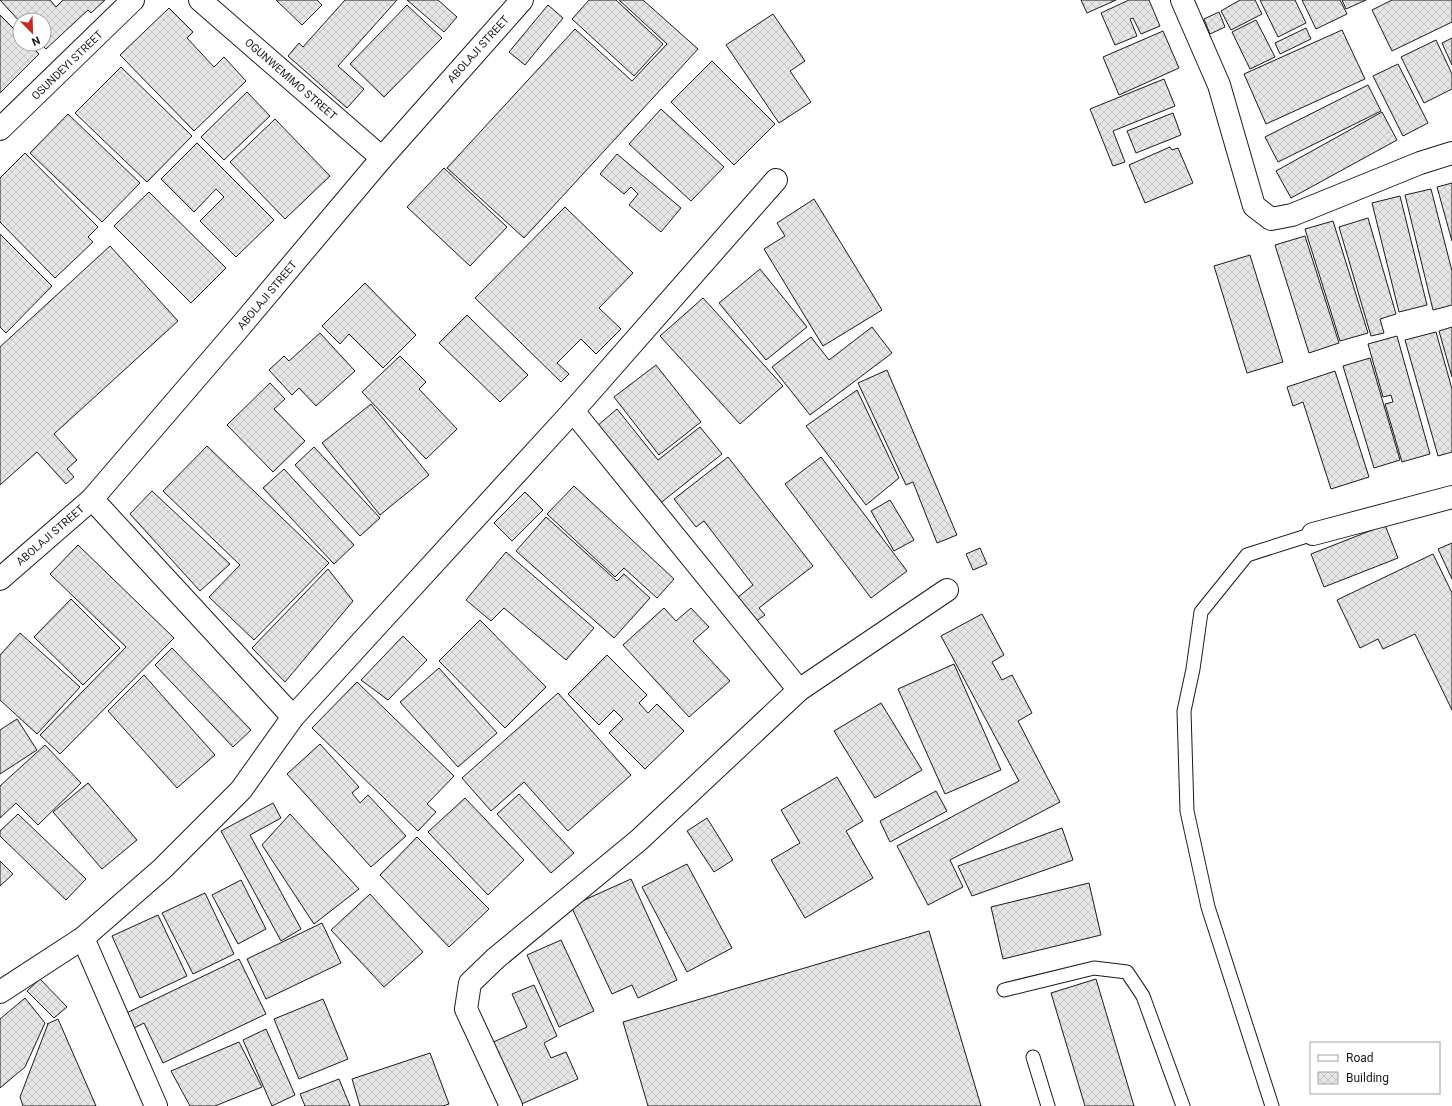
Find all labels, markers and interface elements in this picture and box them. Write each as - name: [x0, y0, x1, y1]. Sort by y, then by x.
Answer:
- north arrow: [12, 12, 52, 52]
- street label: ABOLAJI STREET: [445, 13, 512, 86]
- street label: OSUNDEYI STREET: [29, 28, 105, 102]
- street label: OGUNWEMIMO STREET: [242, 36, 340, 123]
- street label: ABOLAJI STREET: [235, 258, 300, 332]
- street label: ABOLAJI STREET: [14, 502, 87, 568]
- legend: [1310, 1042, 1440, 1094]
- text: Road: [1346, 1051, 1374, 1065]
- text: Building: [1346, 1071, 1389, 1085]

